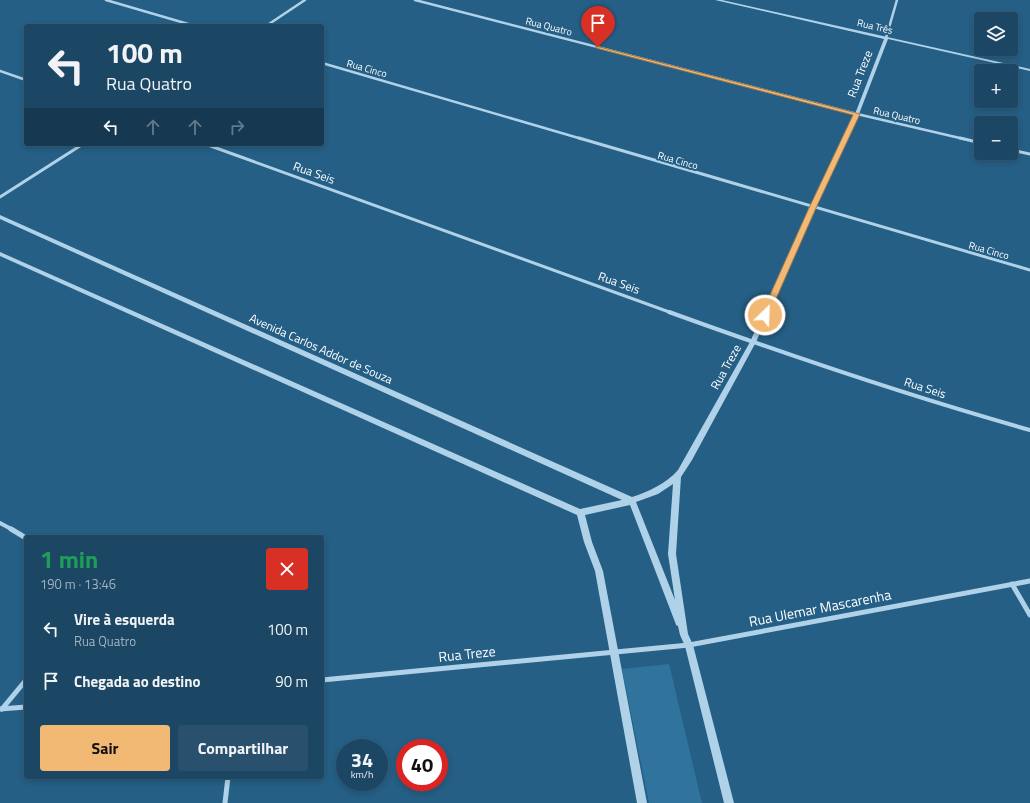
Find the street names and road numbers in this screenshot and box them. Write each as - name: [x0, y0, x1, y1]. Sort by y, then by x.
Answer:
- street label: Rua Quatro: [524, 13, 574, 40]
- street label: Rua Três: [856, 15, 895, 38]
- street label: Rua Treze: [842, 47, 877, 100]
- street label: Rua Cinco: [345, 56, 389, 81]
- street label: Rua Quatro: [872, 103, 922, 128]
- street label: Rua Cinco: [656, 148, 700, 173]
- street label: Rua Seis: [291, 156, 338, 189]
- street label: Rua Cinco: [967, 238, 1011, 263]
- street label: Rua Seis: [596, 266, 643, 299]
- street label: Avenida Carlos Addor de Souza: [246, 308, 396, 389]
- street label: Rua Treze: [705, 341, 746, 393]
- street label: Rua Seis: [902, 372, 949, 403]
- street label: Rua Ulemar Mascarenha: [747, 583, 893, 632]
- street label: Rua Treze: [437, 640, 497, 667]

